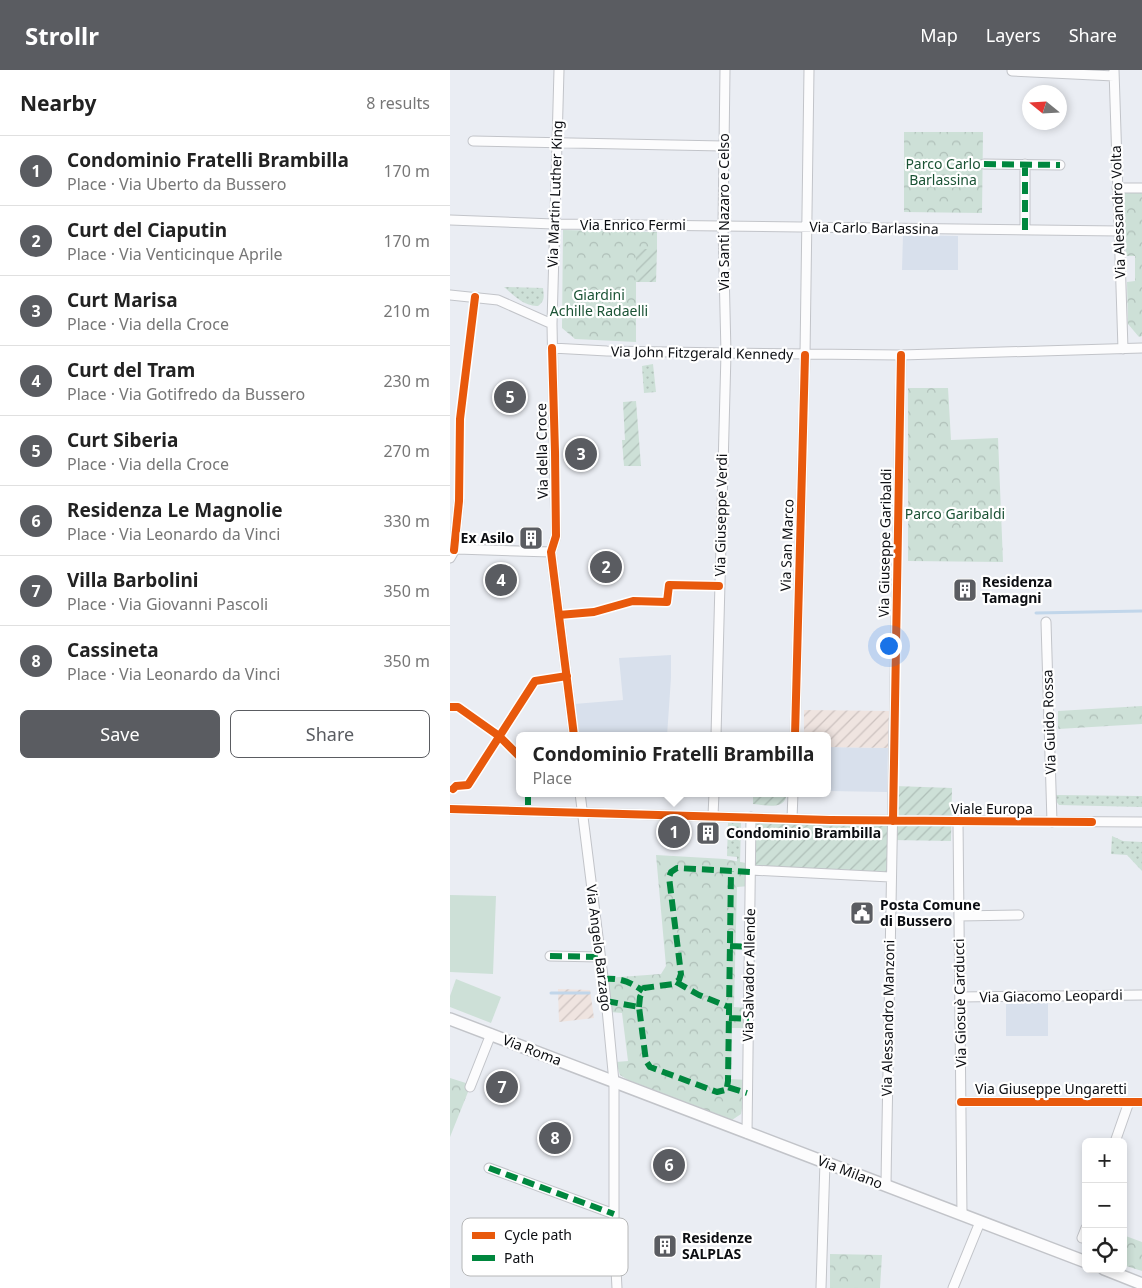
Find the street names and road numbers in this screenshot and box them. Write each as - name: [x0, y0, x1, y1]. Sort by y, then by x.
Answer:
- street label: Via Martin Luther King: [542, 120, 567, 268]
- street label: Via Santi Nazaro e Celso: [714, 133, 733, 291]
- street label: Via Alessandro Volta: [1106, 145, 1129, 279]
- street label: Via Enrico Fermi: [580, 215, 686, 234]
- street label: Via Carlo Barlassina: [809, 217, 939, 238]
- street label: Via John Fitzgerald Kennedy: [611, 341, 794, 364]
- street label: Via della Croce: [531, 403, 552, 499]
- street label: Via Giuseppe Verdi: [710, 453, 731, 577]
- street label: Via Giuseppe Garibaldi: [874, 468, 895, 618]
- street label: Via San Marco: [775, 498, 798, 592]
- street label: Via Guido Rossa: [1037, 669, 1060, 775]
- street label: Viale Europa: [951, 799, 1033, 818]
- street label: Via Angelo Barzago: [582, 883, 617, 1012]
- street label: Via Salvador Allende: [738, 908, 759, 1042]
- street label: Via Giosuè Carducci: [949, 938, 970, 1068]
- street label: Via Alessandro Manzoni: [877, 940, 898, 1096]
- street label: Via Giacomo Leopardi: [979, 985, 1123, 1006]
- street label: Via Roma: [500, 1030, 564, 1069]
- street label: Via Giuseppe Ungaretti: [975, 1079, 1127, 1098]
- street label: Via Milano: [815, 1150, 886, 1193]

